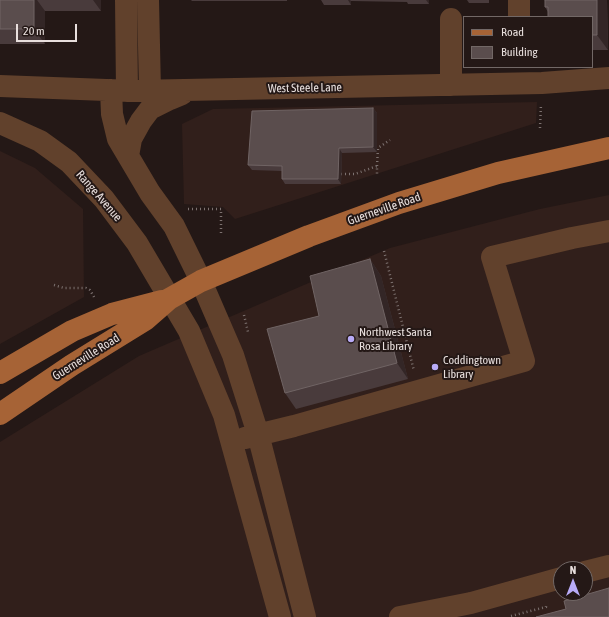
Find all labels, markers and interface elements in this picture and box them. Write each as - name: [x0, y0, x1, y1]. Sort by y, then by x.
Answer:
- scale bar: [18, 16, 79, 42]
- legend: [463, 16, 593, 68]
- text: 20 m: [23, 24, 45, 38]
- text: Road: [501, 25, 524, 39]
- text: Building: [501, 45, 538, 59]
- street label: West Steele Lane: [268, 80, 342, 96]
- street label: Range Avenue: [73, 168, 125, 224]
- street label: Guerneville Road: [346, 190, 422, 228]
- place label: Northwest Santa Rosa Library: [359, 325, 432, 353]
- street label: Guerneville Road: [50, 331, 122, 383]
- marker: Northwest Santa Rosa Library: [346, 334, 356, 344]
- place label: Coddingtown Library: [443, 353, 501, 381]
- marker: Coddingtown Library: [430, 362, 440, 372]
- north arrow: [553, 561, 593, 601]
- text: N: [570, 564, 576, 576]

